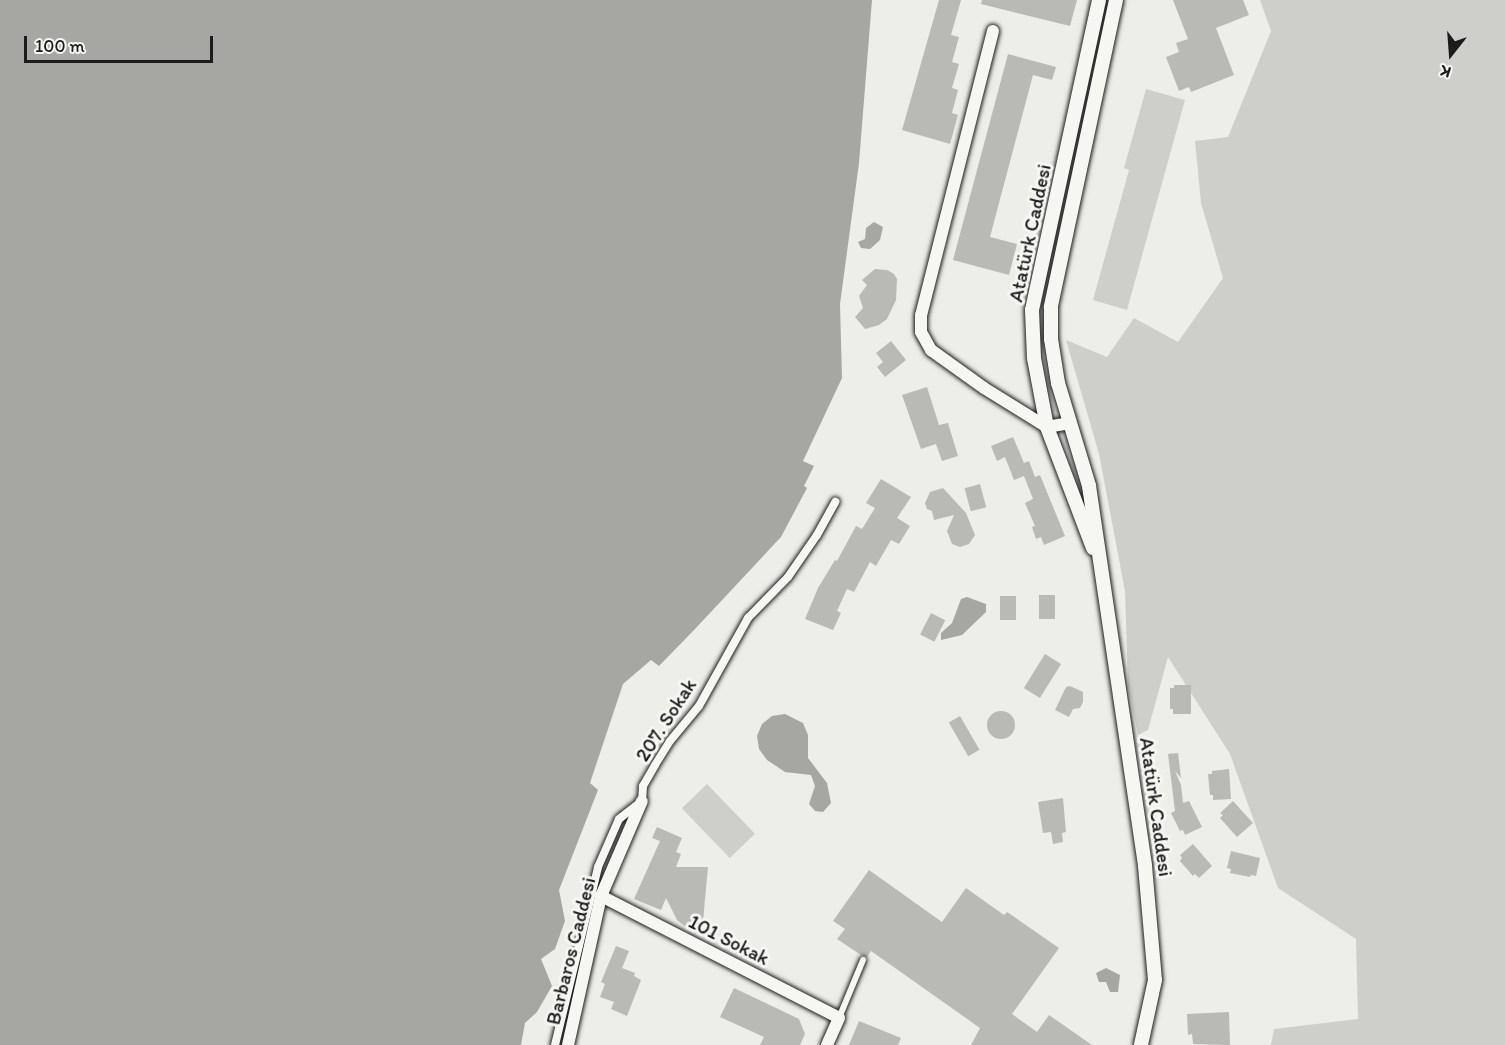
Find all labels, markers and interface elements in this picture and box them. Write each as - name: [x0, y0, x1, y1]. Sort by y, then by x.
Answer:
- scale bar: [27, 24, 216, 62]
- north arrow: [1421, 24, 1481, 84]
- text: 100 m: [35, 35, 85, 57]
- text: K: [1438, 61, 1453, 82]
- street label: Atatürk Caddesi: [1004, 162, 1056, 304]
- street label: 207. Sokak: [630, 674, 702, 766]
- street label: Atatürk Caddesi: [1134, 736, 1178, 878]
- street label: Barbaros Caddesi: [541, 875, 601, 1027]
- street label: 101 Sokak: [685, 910, 773, 970]

